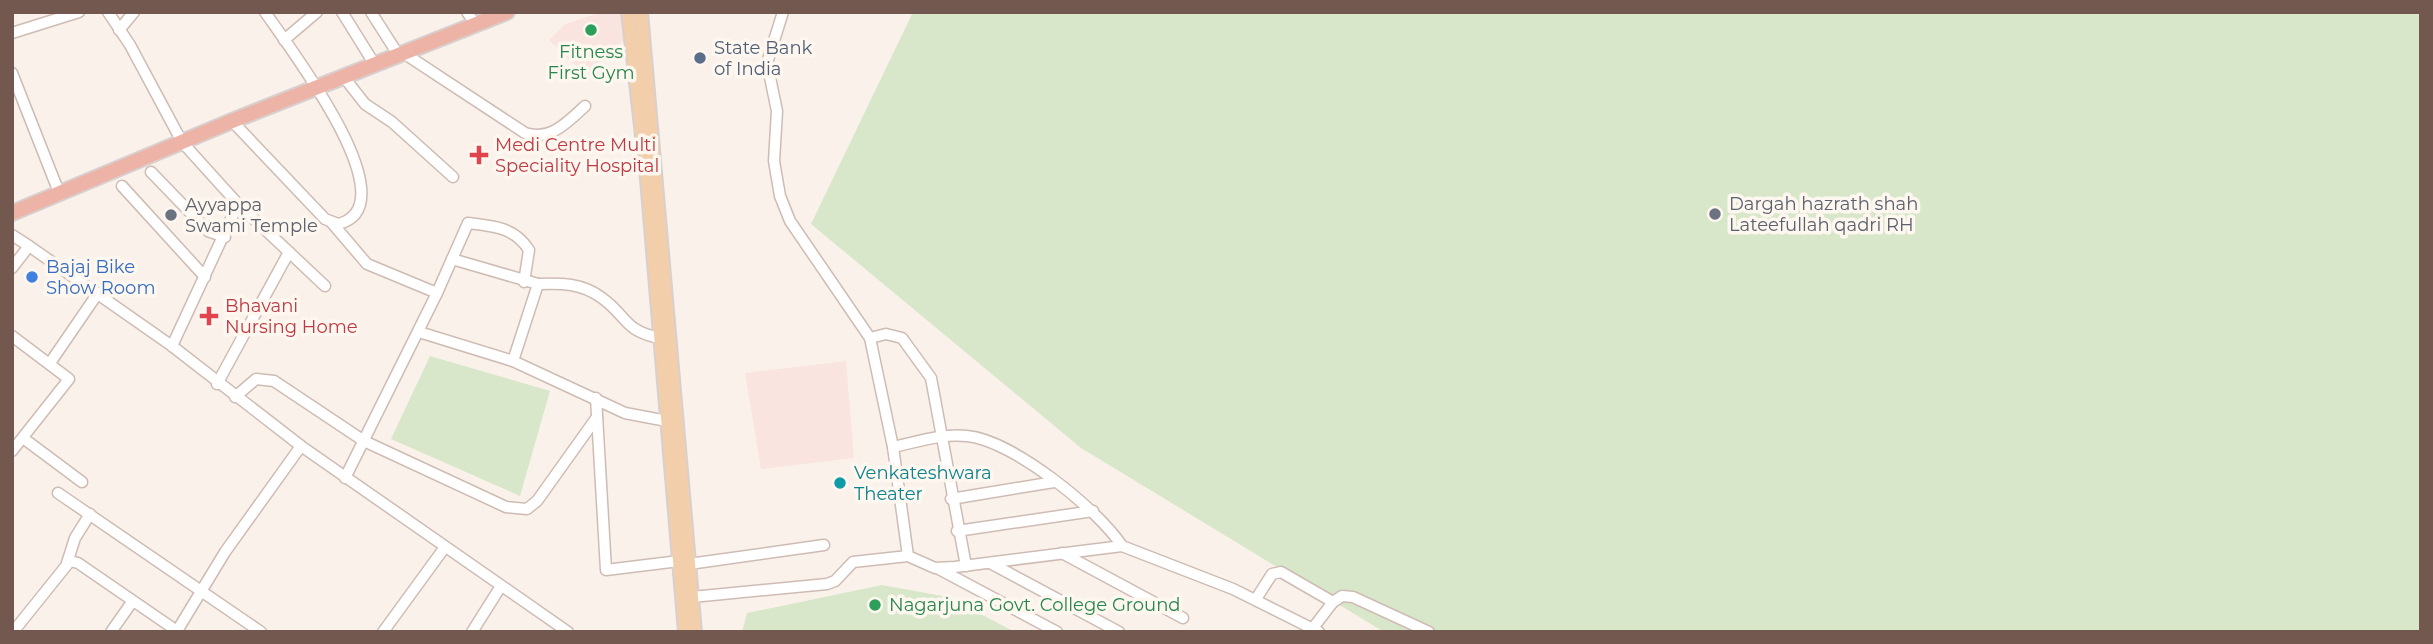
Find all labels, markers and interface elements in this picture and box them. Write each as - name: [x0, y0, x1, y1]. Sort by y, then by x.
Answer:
- marker: Fitness First Gym: [583, 22, 599, 38]
- place label: State Bank of India: [714, 37, 813, 80]
- place label: Fitness First Gym: [548, 41, 635, 84]
- marker: State Bank of India: [692, 50, 708, 66]
- place label: Medi Centre Multi Speciality Hospital: [495, 134, 659, 177]
- marker: Medi Centre Multi Speciality Hospital: [469, 145, 489, 165]
- place label: Dargah hazrath shah Lateefullah qadri RH: [1729, 193, 1918, 236]
- place label: Ayyappa Swami Temple: [185, 194, 318, 237]
- marker: Dargah hazrath shah Lateefullah qadri RH: [1707, 206, 1723, 222]
- marker: Ayyappa Swami Temple: [163, 207, 179, 223]
- place label: Bajaj Bike Show Room: [46, 256, 155, 299]
- marker: Bajaj Bike Show Room: [24, 269, 40, 285]
- place label: Bhavani Nursing Home: [225, 295, 358, 338]
- marker: Bhavani Nursing Home: [199, 306, 219, 326]
- place label: Venkateshwara Theater: [854, 462, 992, 505]
- marker: Venkateshwara Theater: [832, 475, 848, 491]
- place label: Nagarjuna Govt. College Ground: [889, 594, 1181, 616]
- marker: Nagarjuna Govt. College Ground: [867, 597, 883, 613]

